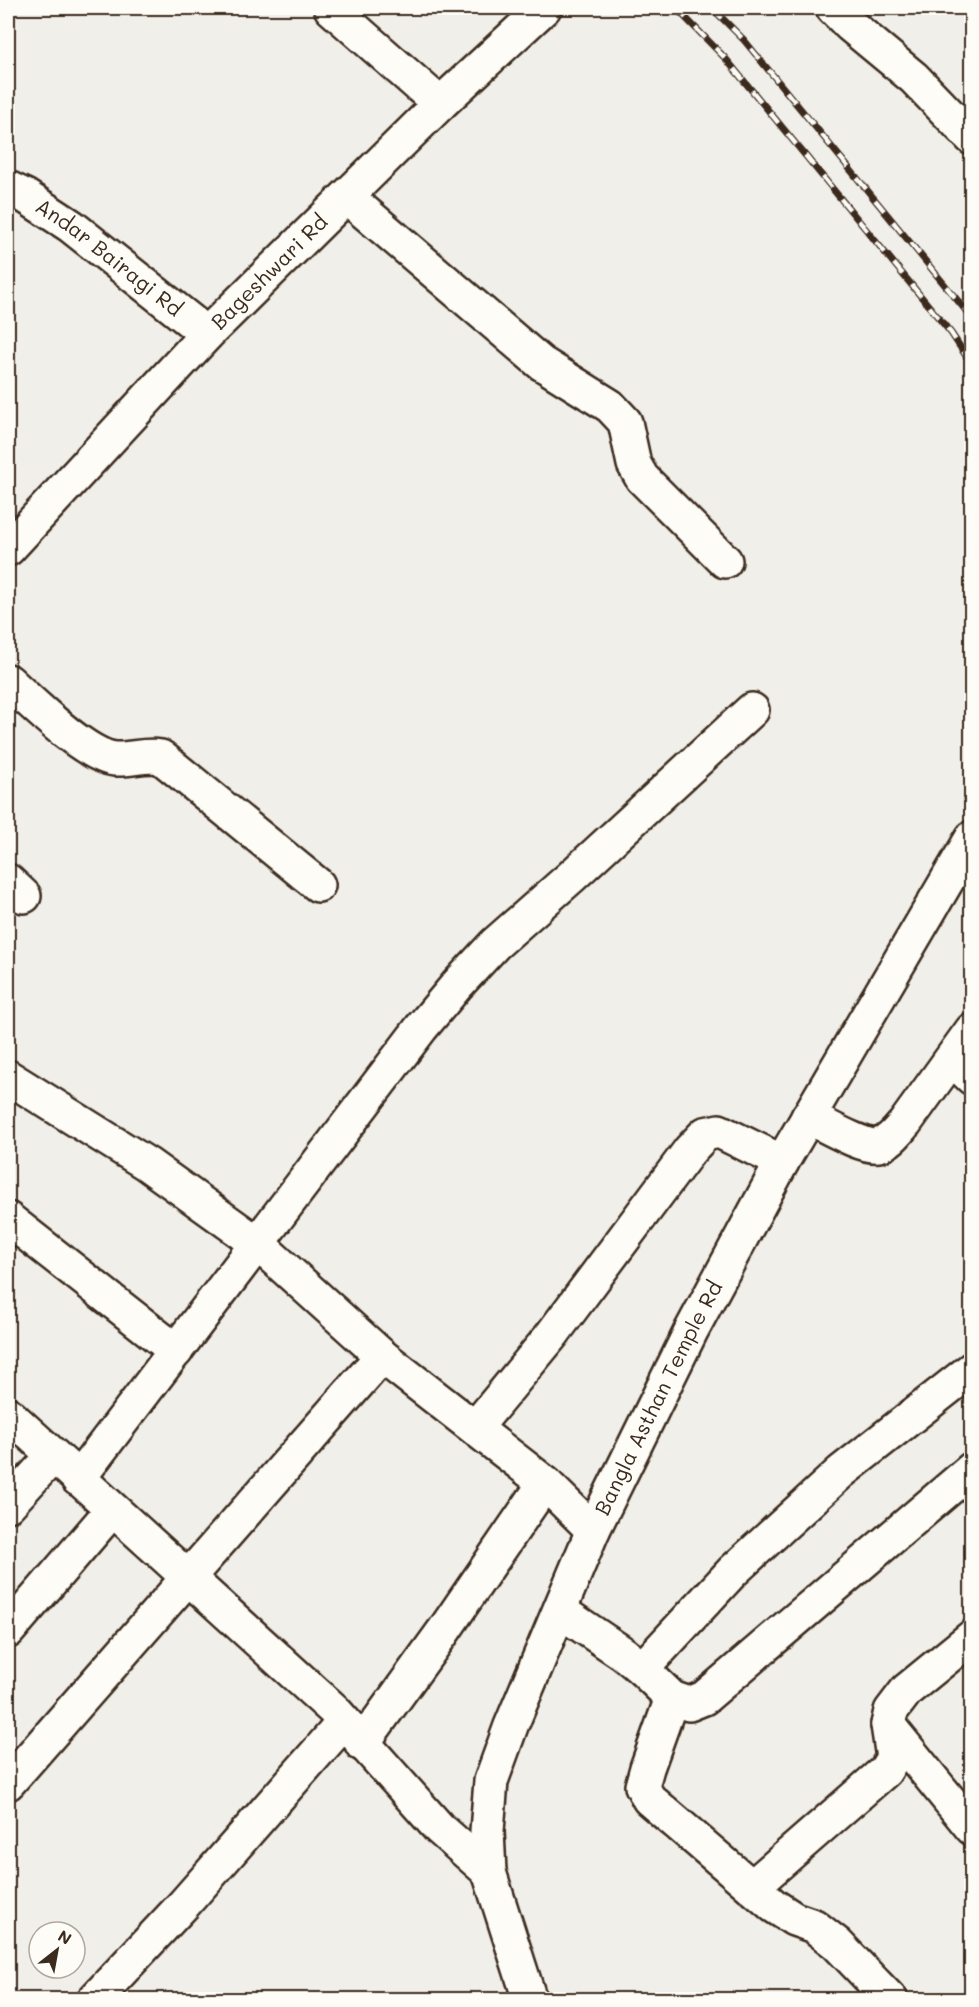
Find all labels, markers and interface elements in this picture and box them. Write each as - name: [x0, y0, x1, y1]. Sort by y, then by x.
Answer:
- street label: Andar Bairagi Rd: [31, 192, 189, 321]
- street label: Bageshwari Rd: [205, 208, 333, 335]
- street label: Bangla Asthan Temple Rd: [588, 1276, 728, 1519]
- north arrow: [27, 1920, 87, 1980]
- text: N: [54, 1925, 76, 1949]

